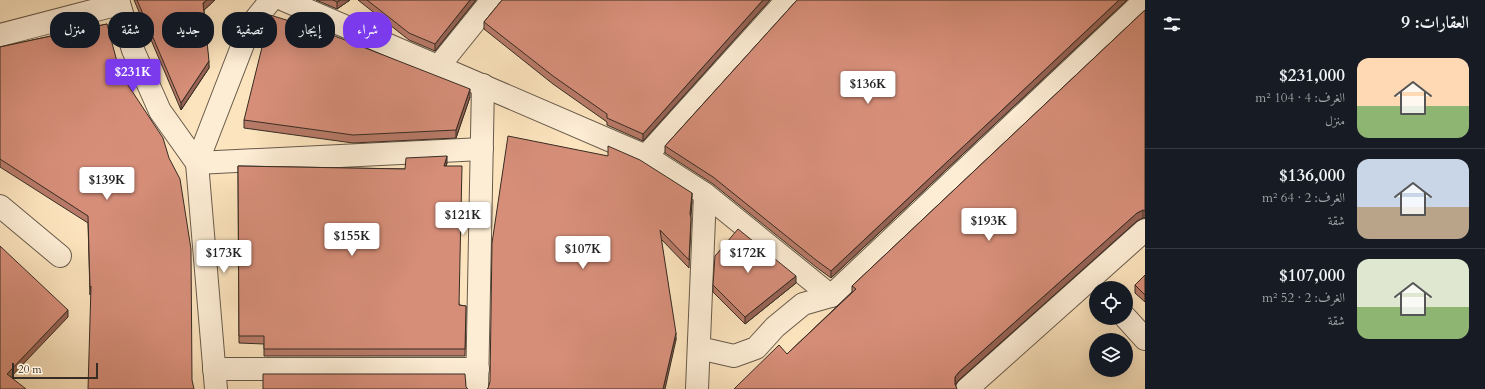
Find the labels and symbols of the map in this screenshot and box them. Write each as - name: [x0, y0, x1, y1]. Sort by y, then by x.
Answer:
- pin: $231K: [105, 59, 161, 93]
- pin: $136K: [840, 71, 896, 105]
- pin: $139K: [79, 167, 135, 201]
- pin: $121K: [435, 202, 491, 236]
- pin: $193K: [961, 208, 1017, 242]
- pin: $155K: [324, 223, 380, 257]
- pin: $107K: [555, 236, 611, 270]
- pin: $173K: [196, 240, 252, 274]
- pin: $172K: [720, 240, 776, 274]
- scale bar: [12, 361, 98, 380]

